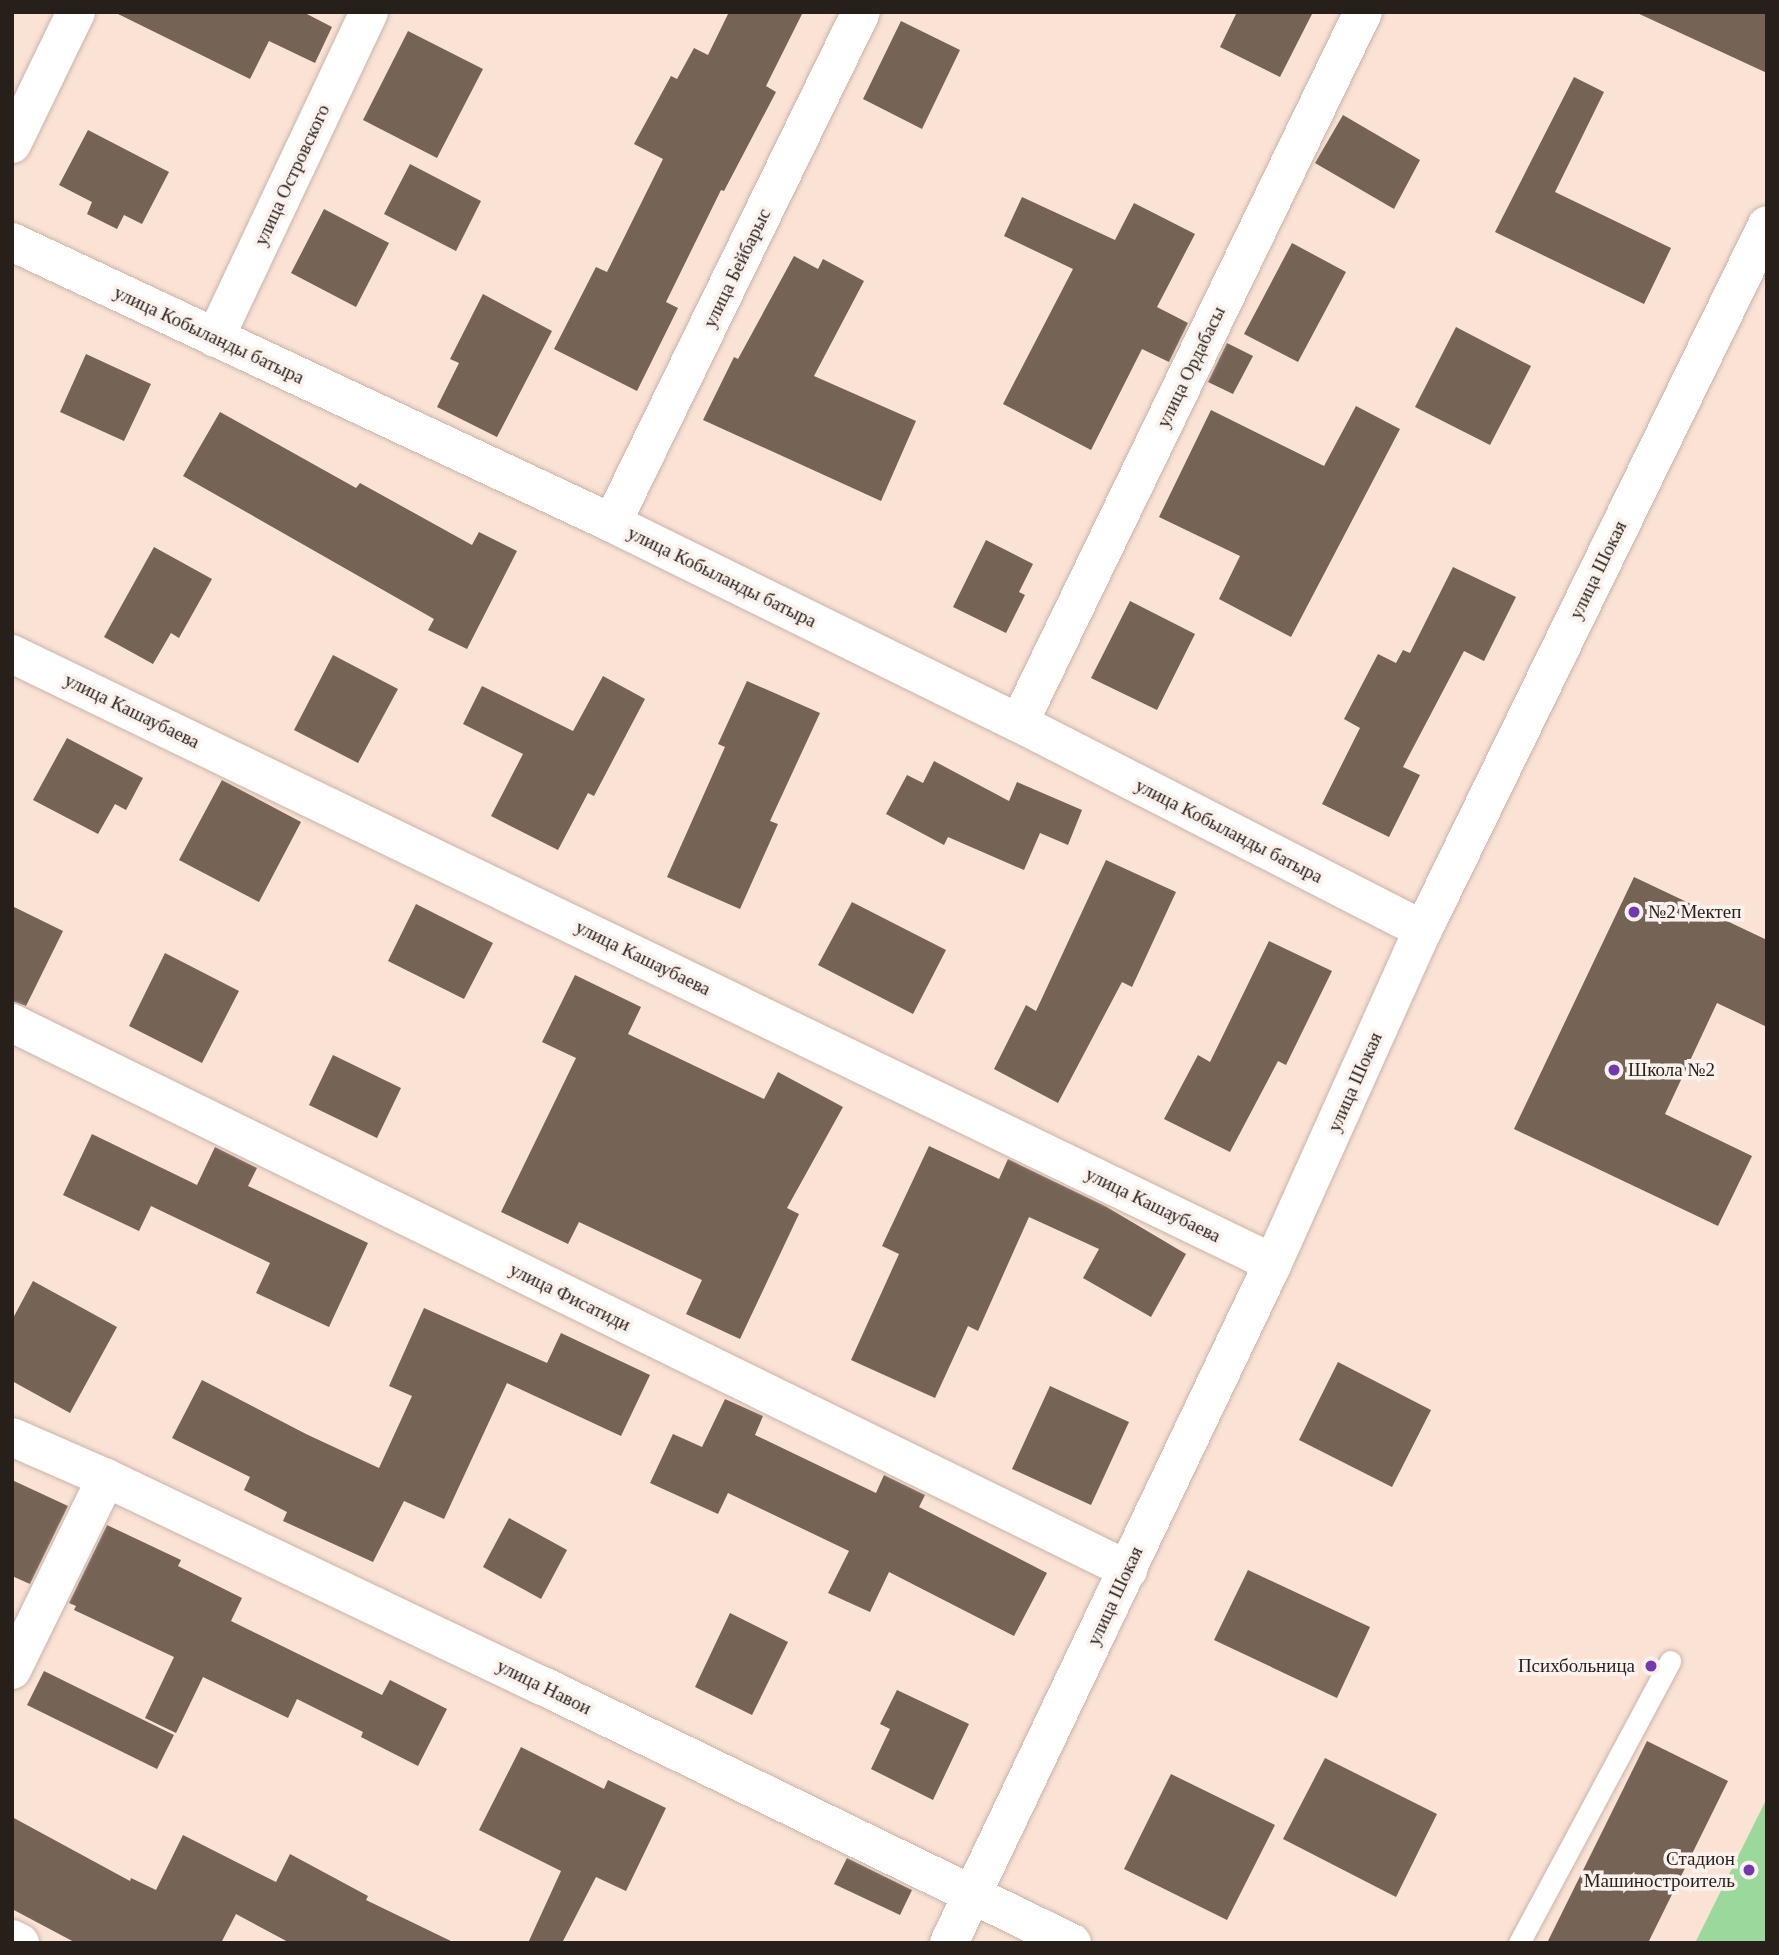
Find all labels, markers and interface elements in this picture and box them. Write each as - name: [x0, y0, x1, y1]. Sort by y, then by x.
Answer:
- street label: улица Островского: [249, 101, 335, 249]
- street label: улица Бейбарыс: [698, 205, 776, 331]
- street label: улица Кобыланды батыра: [110, 281, 308, 389]
- street label: улица Ордабасы: [1152, 303, 1230, 431]
- street label: улица Шокая: [1564, 517, 1632, 623]
- street label: улица Кобыланды батыра: [624, 521, 820, 633]
- street label: улица Кашаубаева: [61, 668, 203, 754]
- street label: улица Кобыланды батыра: [1132, 774, 1326, 888]
- place label: №2 Мектеп: [1648, 901, 1741, 923]
- marker: №2 Мектеп: [1626, 904, 1642, 920]
- street label: улица Кашаубаева: [572, 915, 714, 1001]
- street label: улица Шокая: [1323, 1029, 1387, 1135]
- place label: Школа №2: [1628, 1059, 1715, 1081]
- marker: Школа №2: [1606, 1062, 1622, 1078]
- street label: улица Кашаубаева: [1082, 1162, 1224, 1248]
- street label: улица Фисатиди: [506, 1258, 634, 1336]
- street label: улица Шокая: [1082, 1543, 1148, 1649]
- street label: улица Навои: [493, 1654, 595, 1720]
- place label: Психбольница: [1518, 1655, 1635, 1677]
- marker: Психбольница: [1641, 1656, 1661, 1676]
- place label: Стадион Машиностроитель: [1584, 1848, 1735, 1892]
- marker: Стадион Машиностроитель: [1741, 1862, 1757, 1878]

